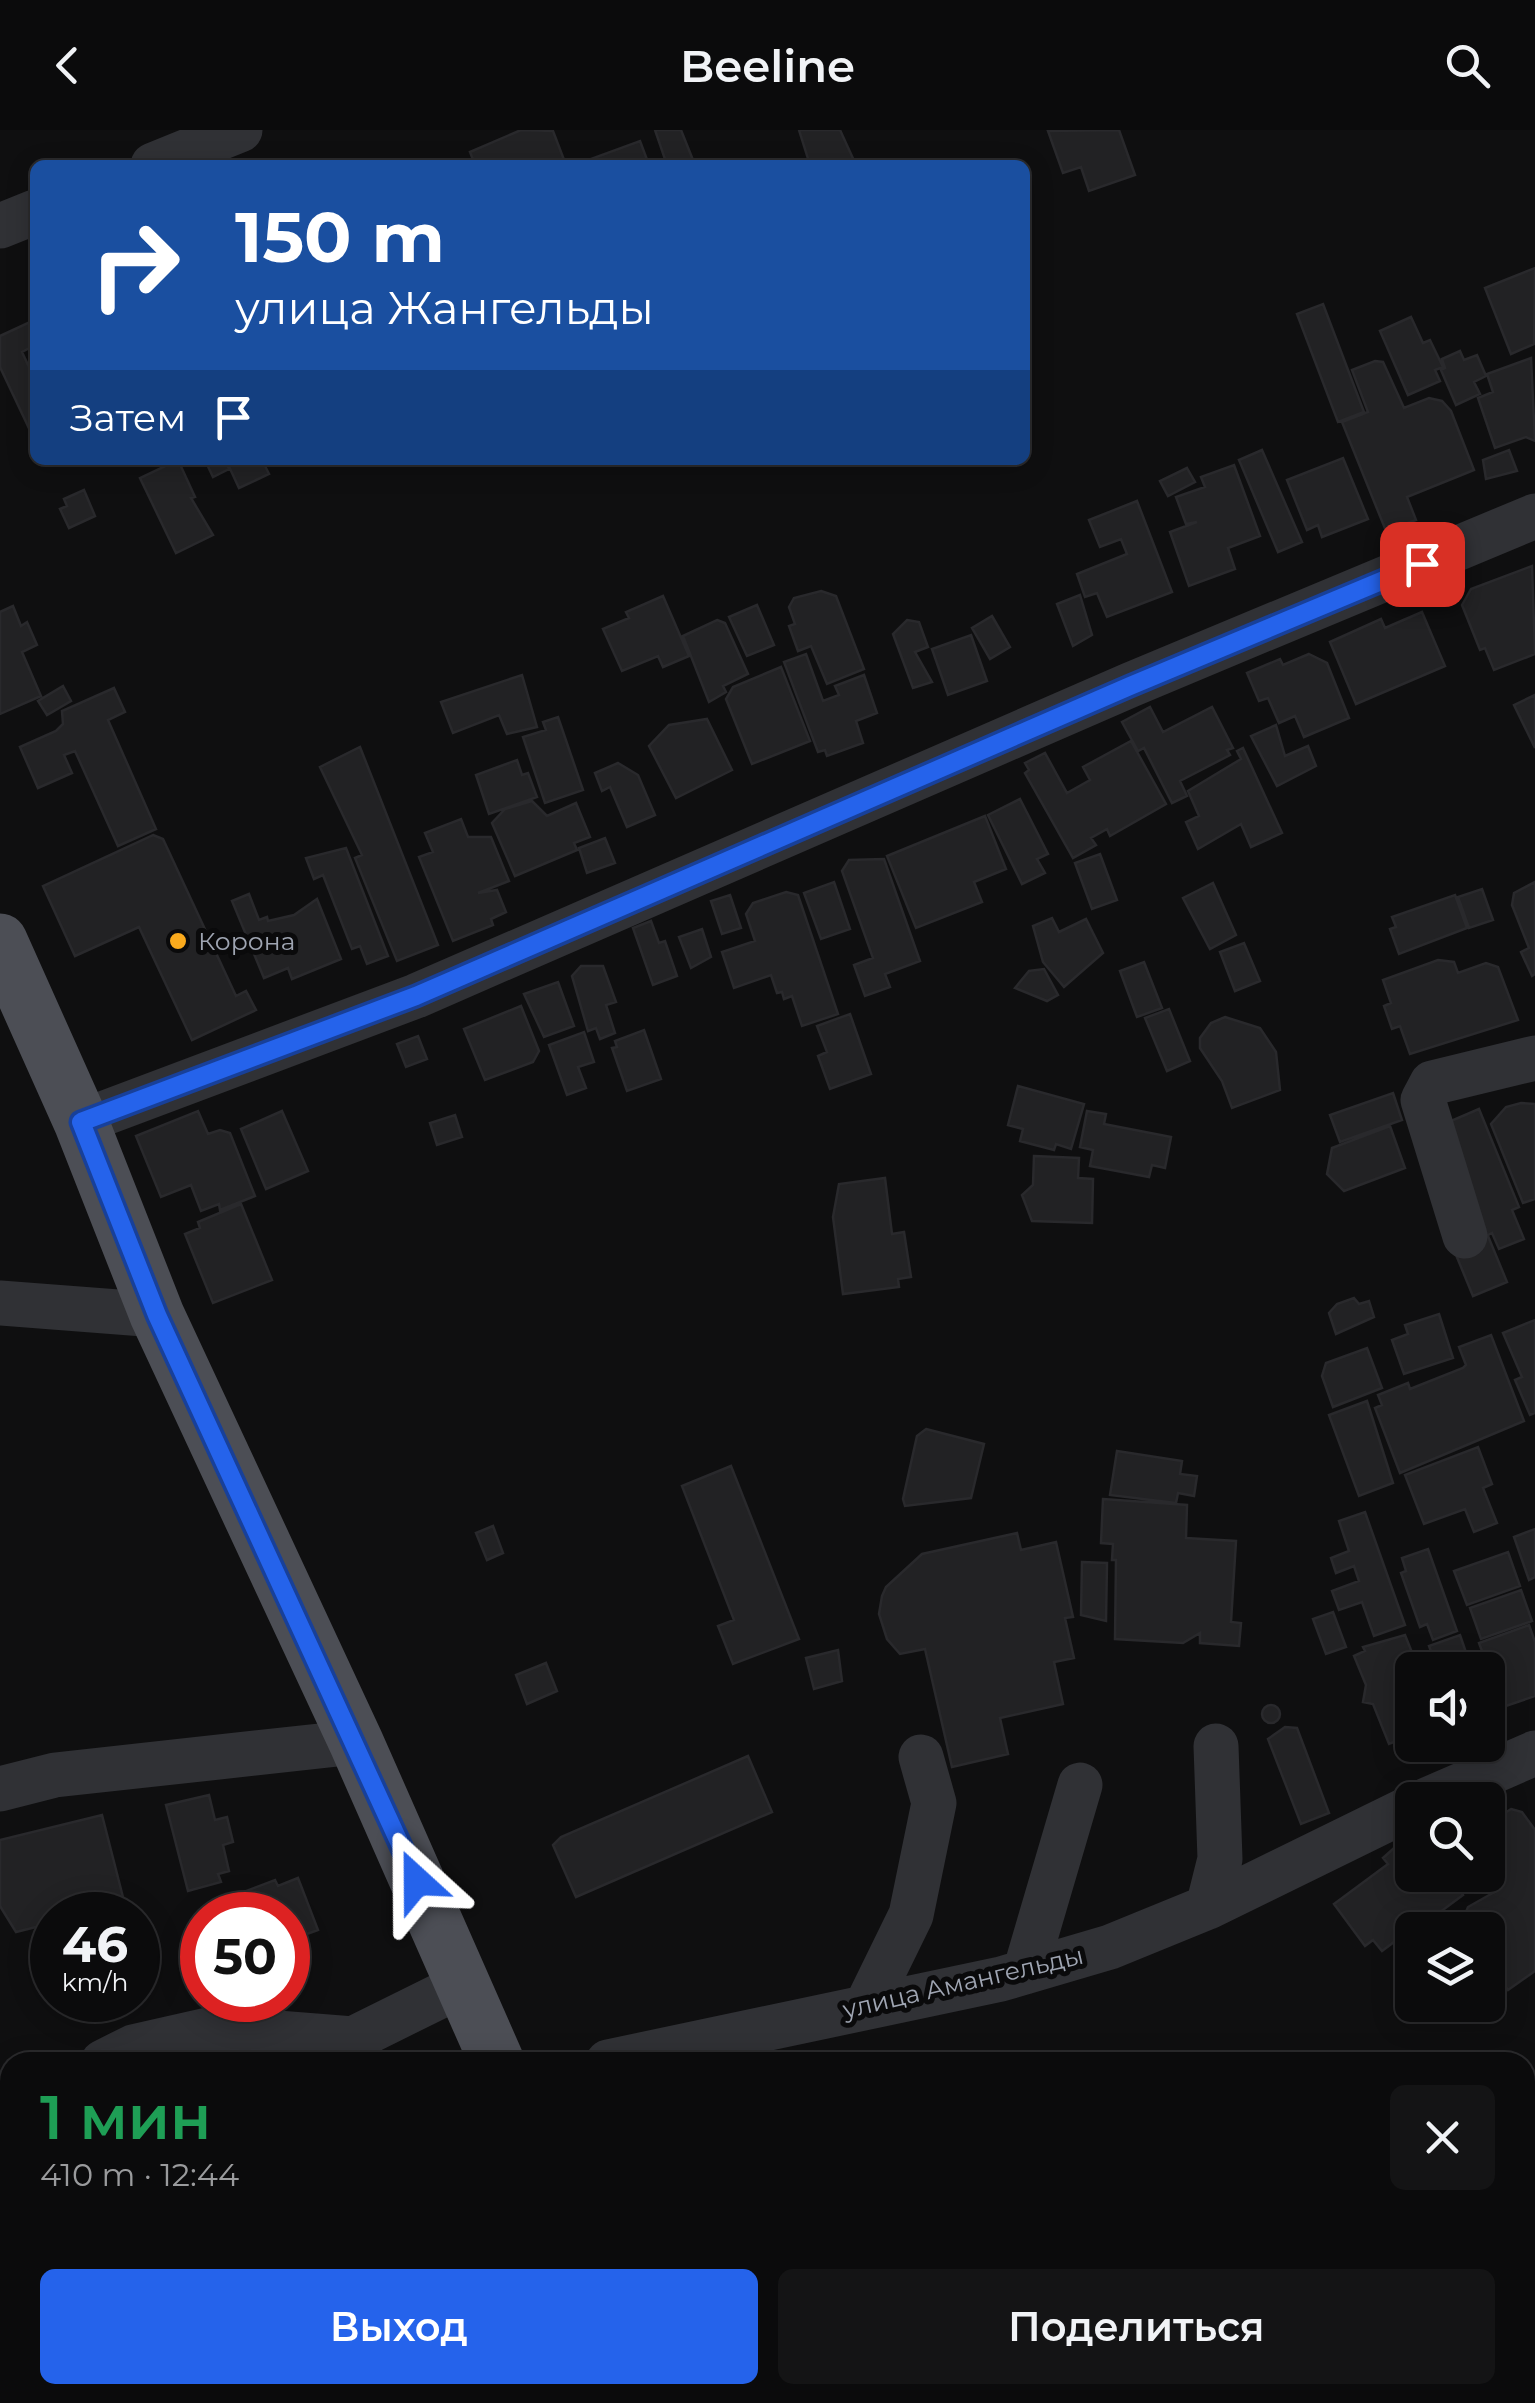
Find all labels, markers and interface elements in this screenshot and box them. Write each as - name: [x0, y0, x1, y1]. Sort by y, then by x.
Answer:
- icon: back: [40, 38, 95, 93]
- text: Beeline: [680, 38, 855, 93]
- icon: search: [1440, 38, 1495, 93]
- text: 150 m: [235, 194, 445, 280]
- icon: right: [70, 200, 200, 330]
- text: улица Жангельды: [235, 280, 654, 335]
- icon: arrive: [206, 390, 261, 445]
- text: Затем: [70, 394, 186, 441]
- pin: [1380, 522, 1465, 607]
- icon: arrive: [1395, 537, 1450, 592]
- place label: Корона: [198, 926, 295, 956]
- marker: Корона: [167, 930, 189, 952]
- map controls: [1395, 1652, 1505, 2022]
- button: sound: [1395, 1652, 1505, 1762]
- button: search: [1395, 1782, 1505, 1892]
- position arrow: [365, 1829, 469, 1933]
- speed limit sign: 50: [180, 1892, 310, 2022]
- button: layers: [1395, 1912, 1505, 2022]
- text: 46: [62, 1914, 128, 1975]
- street label: улица Амангельды: [839, 1940, 1086, 2025]
- text: km/h: [62, 1967, 128, 1997]
- text: 1 мин: [40, 2081, 211, 2154]
- button: close: [1390, 2085, 1495, 2190]
- text: 410 m · 12:44: [40, 2155, 239, 2194]
- button: Выход: [40, 2269, 758, 2384]
- button: Поделиться: [778, 2269, 1495, 2384]

